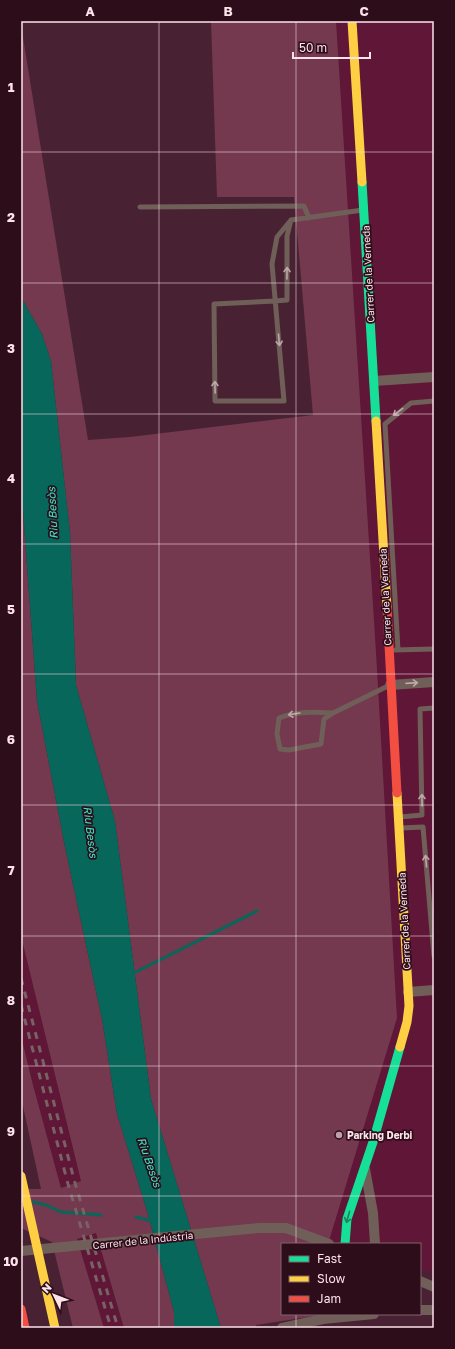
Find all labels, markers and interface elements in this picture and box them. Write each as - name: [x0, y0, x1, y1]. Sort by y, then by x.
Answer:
- text: A: [85, 3, 95, 19]
- text: B: [223, 3, 233, 19]
- text: C: [359, 3, 369, 19]
- scale bar: [293, 34, 370, 60]
- text: 50 m: [299, 40, 327, 55]
- text: 1: [8, 79, 15, 95]
- text: 2: [7, 209, 15, 225]
- street label: Carrer de la Verneda: [359, 225, 377, 323]
- one-way arrow: [283, 267, 291, 280]
- one-way arrow: [275, 333, 282, 346]
- text: 3: [7, 340, 15, 356]
- one-way arrow: [211, 381, 219, 394]
- one-way arrow: [393, 408, 404, 417]
- text: 4: [7, 470, 15, 486]
- water label: Riu Besòs: [44, 486, 60, 539]
- street label: Carrer de la Verneda: [376, 548, 394, 646]
- text: 5: [7, 601, 15, 617]
- one-way arrow: [405, 680, 418, 687]
- one-way arrow: [288, 710, 301, 718]
- text: 6: [7, 731, 15, 747]
- one-way arrow: [418, 794, 426, 807]
- water label: Riu Besòs: [81, 805, 101, 860]
- one-way arrow: [422, 855, 429, 868]
- text: 7: [7, 862, 15, 878]
- street label: Carrer de la Verneda: [395, 872, 413, 970]
- text: 8: [7, 992, 15, 1008]
- text: 9: [7, 1123, 15, 1139]
- place label: Parking Derbi: [347, 1129, 413, 1141]
- marker: Parking Derbi: [334, 1130, 344, 1140]
- water label: Riu Besòs: [135, 1135, 165, 1190]
- one-way arrow: [344, 1211, 351, 1224]
- street label: Carrer de la Indústria: [92, 1229, 194, 1251]
- legend: [281, 1243, 421, 1315]
- text: Fast: [317, 1251, 342, 1266]
- text: 10: [3, 1253, 19, 1269]
- text: Slow: [317, 1271, 345, 1286]
- north arrow: [34, 1275, 74, 1315]
- text: N: [39, 1280, 54, 1295]
- text: Jam: [317, 1291, 341, 1306]

